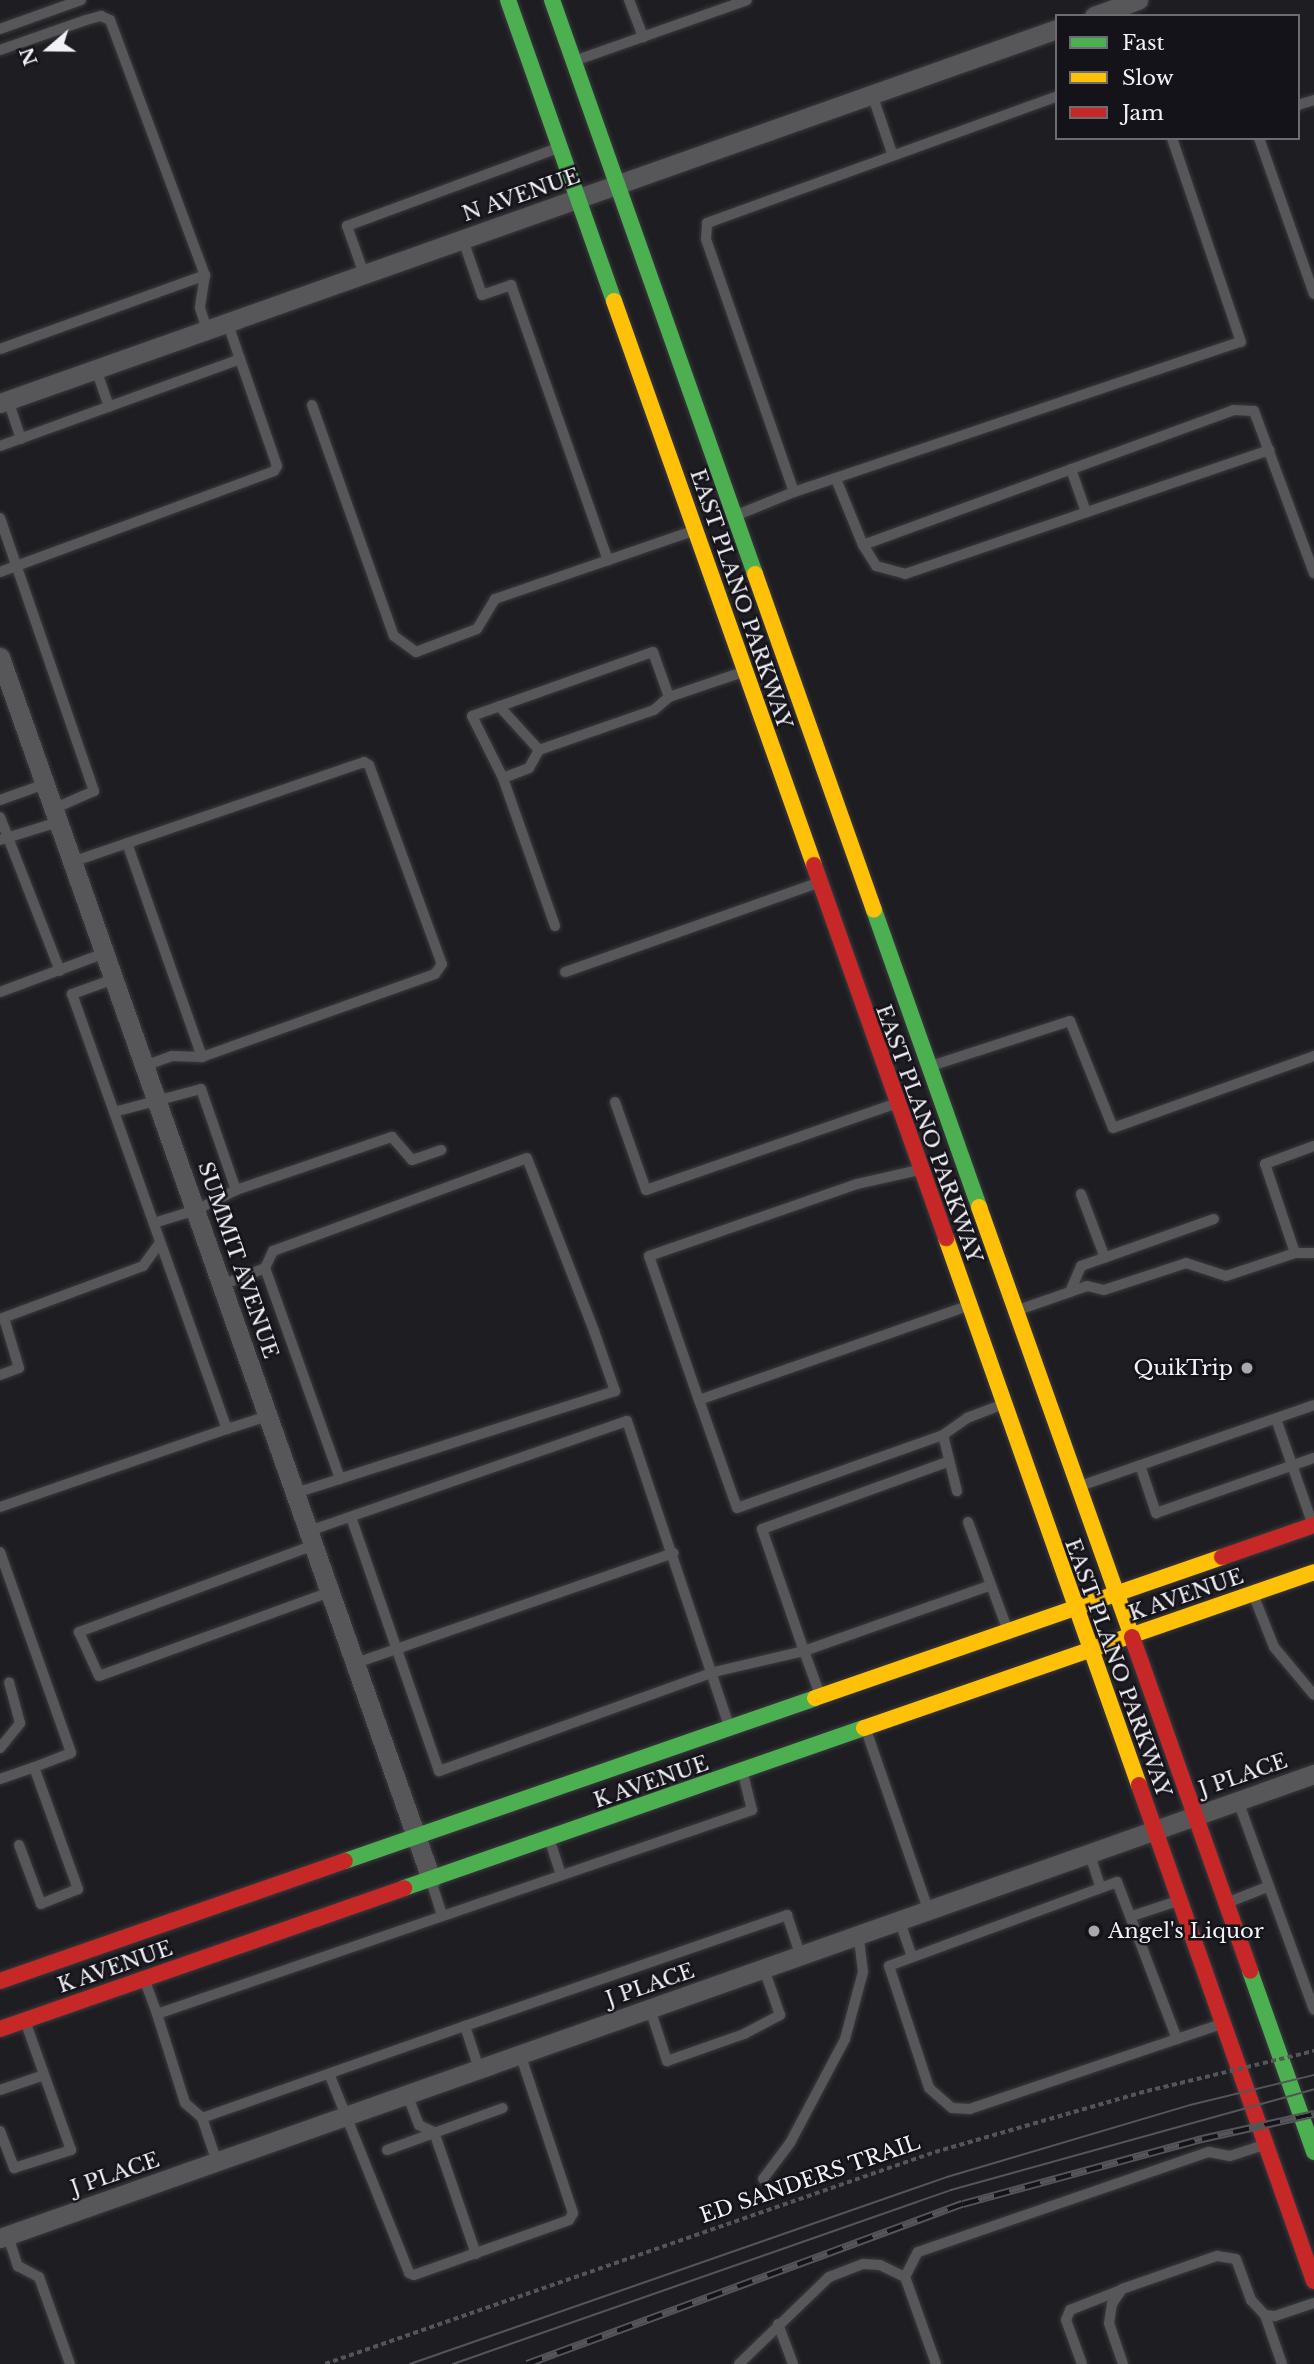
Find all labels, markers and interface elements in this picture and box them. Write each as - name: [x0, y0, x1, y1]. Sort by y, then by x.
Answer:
- north arrow: [14, 14, 84, 84]
- legend: [1055, 14, 1300, 140]
- text: Fast: [1122, 30, 1164, 56]
- text: N: [15, 44, 43, 69]
- text: Slow: [1122, 65, 1174, 91]
- text: Jam: [1122, 100, 1164, 126]
- street label: N AVENUE: [458, 163, 584, 227]
- street label: EAST PLANO PARKWAY: [685, 465, 797, 733]
- street label: EAST PLANO PARKWAY: [870, 1001, 988, 1267]
- street label: SUMMIT AVENUE: [192, 1158, 284, 1362]
- place label: QuikTrip: [1134, 1355, 1233, 1381]
- marker: QuikTrip: [1239, 1360, 1255, 1376]
- street label: EAST PLANO PARKWAY: [1059, 1535, 1177, 1801]
- street label: K AVENUE: [1125, 1563, 1247, 1627]
- street label: J PLACE: [1195, 1748, 1291, 1802]
- street label: K AVENUE: [590, 1750, 712, 1814]
- place label: Angel's Liquor: [1108, 1918, 1264, 1944]
- marker: Angel's Liquor: [1086, 1923, 1102, 1939]
- street label: K AVENUE: [54, 1935, 176, 1999]
- street label: J PLACE: [602, 1958, 698, 2012]
- street label: ED SANDERS TRAIL: [696, 2129, 924, 2229]
- street label: J PLACE: [67, 2147, 163, 2201]

